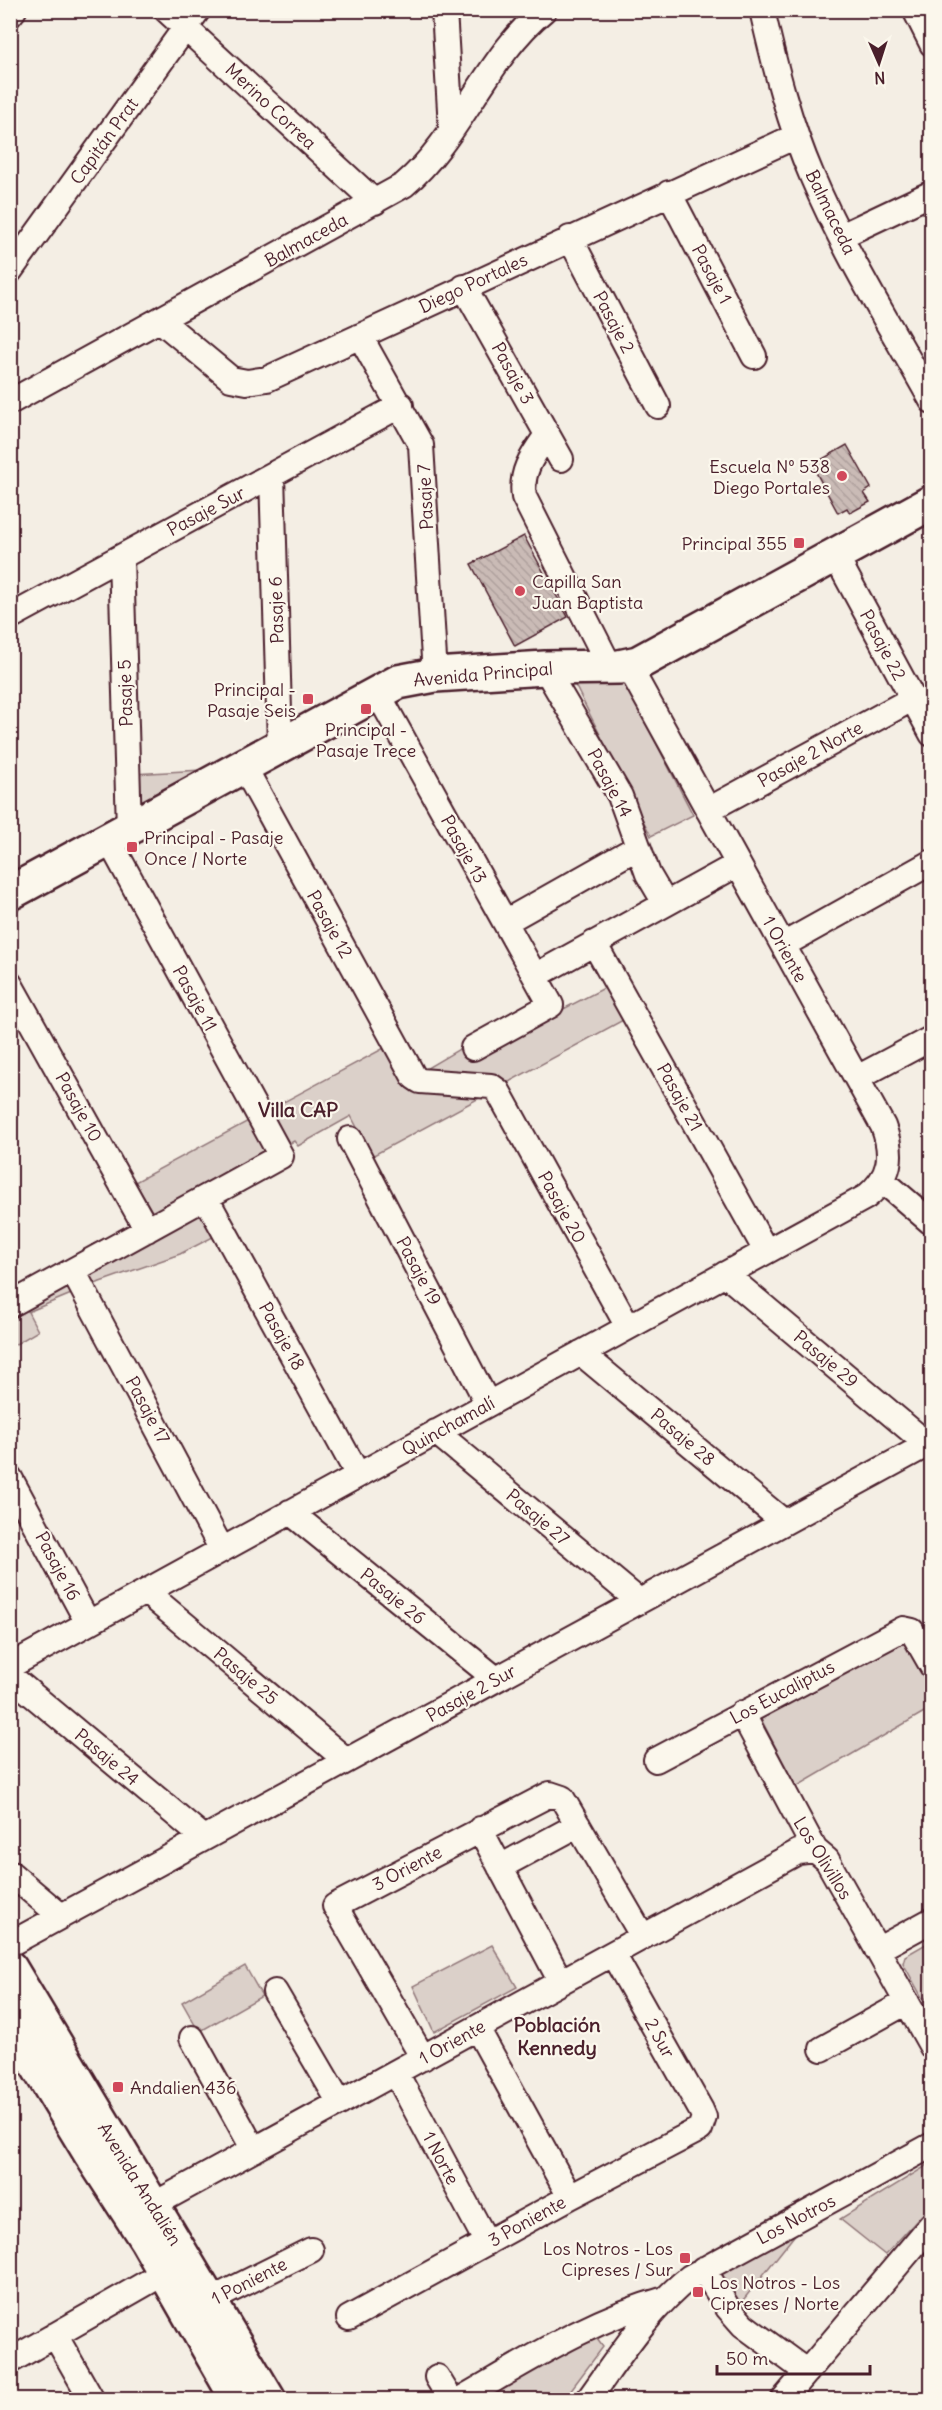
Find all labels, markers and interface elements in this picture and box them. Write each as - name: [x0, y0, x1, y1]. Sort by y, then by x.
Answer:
- north arrow: [849, 33, 909, 93]
- street label: Merino Correa: [221, 58, 321, 154]
- text: N: [874, 68, 886, 88]
- street label: Capitán Prat: [65, 93, 143, 189]
- street label: Balmaceda: [801, 166, 861, 258]
- street label: Balmaceda: [260, 208, 352, 272]
- street label: Pasaje 1: [687, 240, 737, 308]
- street label: Diego Portales: [415, 248, 531, 318]
- street label: Pasaje 2: [588, 287, 640, 357]
- street label: Pasaje 3: [487, 338, 539, 408]
- place label: Escuela Nº 538 Diego Portales: [709, 455, 830, 499]
- street label: Pasaje 7: [412, 463, 438, 531]
- marker: Escuela Nº 538 Diego Portales: [835, 469, 849, 483]
- street label: Pasaje Sur: [163, 481, 249, 541]
- place label: Principal 355: [681, 532, 787, 555]
- marker: Principal 355: [792, 536, 806, 550]
- place label: Capilla San Juan Baptista: [532, 570, 643, 614]
- street label: Pasaje 6: [263, 576, 289, 644]
- marker: Capilla San Juan Baptista: [513, 584, 527, 598]
- street label: Pasaje 22: [855, 606, 911, 684]
- street label: Avenida Principal: [412, 656, 554, 692]
- street label: Pasaje 5: [112, 659, 138, 727]
- place label: Principal - Pasaje Seis: [207, 678, 296, 722]
- marker: Principal - Pasaje Seis: [301, 692, 315, 706]
- marker: Principal - Pasaje Trece: [359, 702, 373, 716]
- street label: Pasaje 2 Norte: [753, 716, 867, 792]
- place label: Principal - Pasaje Trece: [316, 718, 416, 762]
- street label: Pasaje 14: [582, 745, 638, 821]
- street label: Pasaje 13: [436, 811, 492, 887]
- place label: Principal - Pasaje Once / Norte: [144, 826, 284, 870]
- marker: Principal - Pasaje Once / Norte: [125, 840, 139, 854]
- street label: Pasaje 12: [302, 886, 358, 962]
- street label: 1 Oriente: [757, 912, 813, 986]
- street label: Pasaje 11: [168, 961, 222, 1035]
- street label: Pasaje 21: [652, 1059, 708, 1135]
- street label: Pasaje 10: [50, 1068, 108, 1146]
- district label: Villa CAP: [258, 1097, 338, 1122]
- street label: Pasaje 20: [533, 1167, 591, 1247]
- street label: Pasaje 19: [391, 1233, 447, 1309]
- street label: Pasaje 18: [254, 1298, 310, 1374]
- street label: Pasaje 29: [789, 1325, 863, 1393]
- street label: Pasaje 17: [121, 1372, 175, 1448]
- street label: Quinchamalí: [398, 1391, 498, 1461]
- street label: Pasaje 28: [646, 1403, 720, 1471]
- street label: Pasaje 27: [502, 1484, 575, 1550]
- street label: Pasaje 16: [30, 1528, 86, 1604]
- street label: Pasaje 26: [356, 1563, 430, 1629]
- street label: Pasaje 25: [209, 1642, 283, 1710]
- street label: Los Eucaliptus: [726, 1655, 838, 1729]
- street label: Pasaje 2 Sur: [422, 1659, 520, 1727]
- street label: Pasaje 24: [70, 1723, 144, 1791]
- street label: Los Olivillos: [789, 1812, 857, 1904]
- street label: 3 Oriente: [368, 1840, 446, 1896]
- district label: Población Kennedy: [513, 2012, 601, 2060]
- street label: 1 Oriente: [415, 2014, 489, 2070]
- street label: 2 Sur: [640, 2014, 681, 2063]
- place label: Andalien 436: [130, 2076, 236, 2099]
- marker: Andalien 436: [111, 2080, 125, 2094]
- street label: Avenida Andalién: [93, 2118, 187, 2250]
- street label: 1 Norte: [418, 2128, 464, 2188]
- street label: Los Notros: [753, 2189, 839, 2249]
- street label: 3 Poniente: [484, 2190, 570, 2252]
- place label: Los Notros - Los Cipreses / Sur: [543, 2237, 674, 2281]
- marker: Los Notros - Los Cipreses / Sur: [678, 2251, 692, 2265]
- street label: 1 Poniente: [207, 2252, 291, 2310]
- place label: Los Notros - Los Cipreses / Norte: [710, 2271, 840, 2315]
- marker: Los Notros - Los Cipreses / Norte: [691, 2285, 705, 2299]
- scale bar: [717, 2338, 870, 2376]
- text: 50 m: [726, 2347, 768, 2370]

